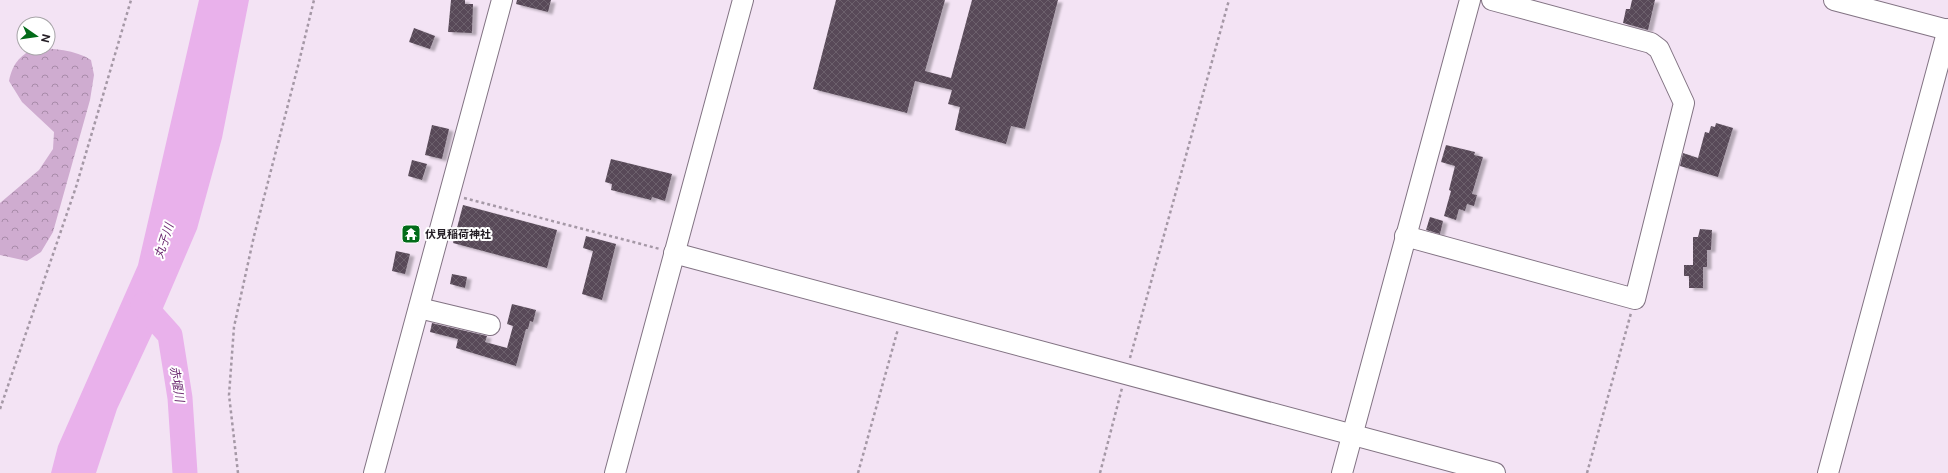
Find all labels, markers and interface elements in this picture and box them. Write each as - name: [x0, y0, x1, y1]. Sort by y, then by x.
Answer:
- north arrow: [16, 16, 56, 56]
- text: N: [39, 33, 53, 44]
- water label: 丸子川: [152, 220, 177, 260]
- temple icon: 伏見稲荷神社: [400, 223, 422, 245]
- place label: 伏見稲荷神社: [425, 228, 491, 240]
- water label: 赤堰川: [167, 365, 187, 405]

